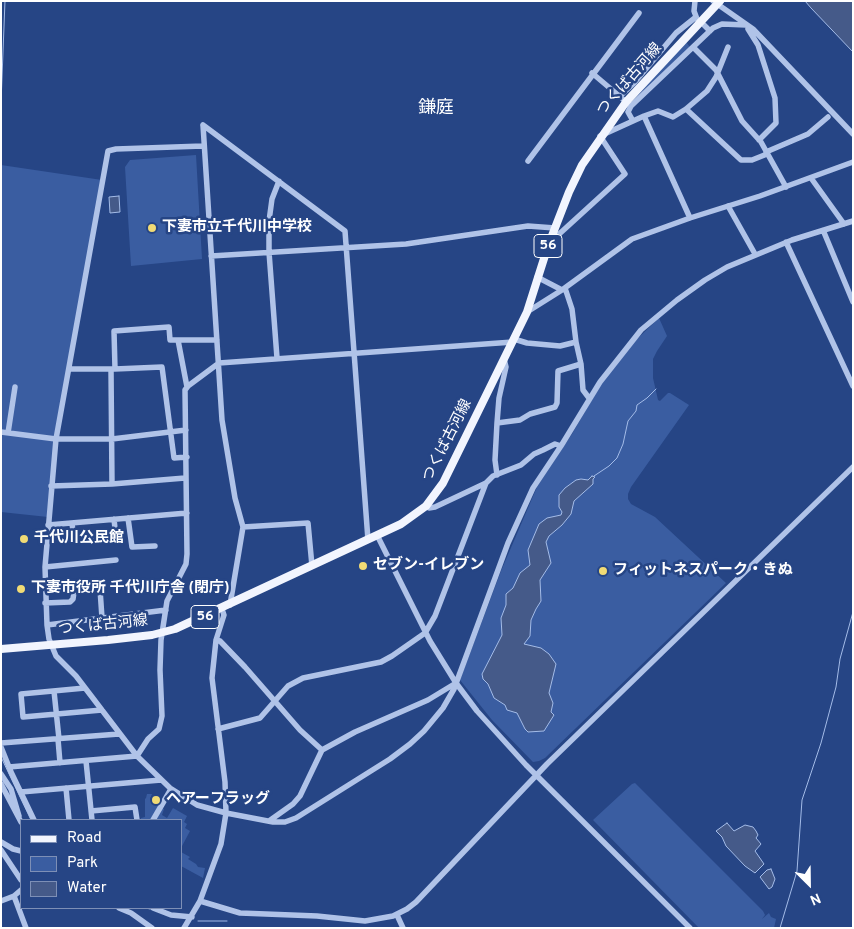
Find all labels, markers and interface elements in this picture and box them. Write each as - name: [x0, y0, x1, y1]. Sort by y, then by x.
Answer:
- street label: つくば古河線: [594, 40, 666, 120]
- district label: 鎌庭: [418, 98, 454, 120]
- place label: 下妻市立千代川中学校: [162, 219, 312, 237]
- marker: 下妻市立千代川中学校: [146, 222, 158, 234]
- road number: 56: [534, 235, 562, 258]
- street label: つくば古河線: [420, 397, 476, 485]
- place label: 千代川公民館: [34, 530, 124, 548]
- marker: 千代川公民館: [18, 533, 30, 545]
- place label: セブン-イレブン: [373, 557, 484, 575]
- marker: セブン-イレブン: [357, 560, 369, 572]
- place label: フィットネスパーク・きぬ: [613, 562, 793, 580]
- marker: フィットネスパーク・きぬ: [597, 565, 609, 577]
- place label: 下妻市役所 千代川庁舎 (閉庁): [31, 580, 230, 598]
- marker: 下妻市役所 千代川庁舎 (閉庁): [15, 583, 27, 595]
- road number: 56: [191, 606, 219, 628]
- street label: つくば古河線: [57, 612, 149, 640]
- place label: ヘアーフラッグ: [166, 791, 270, 809]
- marker: ヘアーフラッグ: [150, 794, 162, 806]
- legend: [20, 819, 182, 909]
- text: Road: [67, 829, 102, 848]
- text: Park: [67, 854, 98, 873]
- north arrow: [784, 859, 834, 909]
- text: Water: [67, 879, 106, 898]
- text: N: [807, 888, 823, 908]

